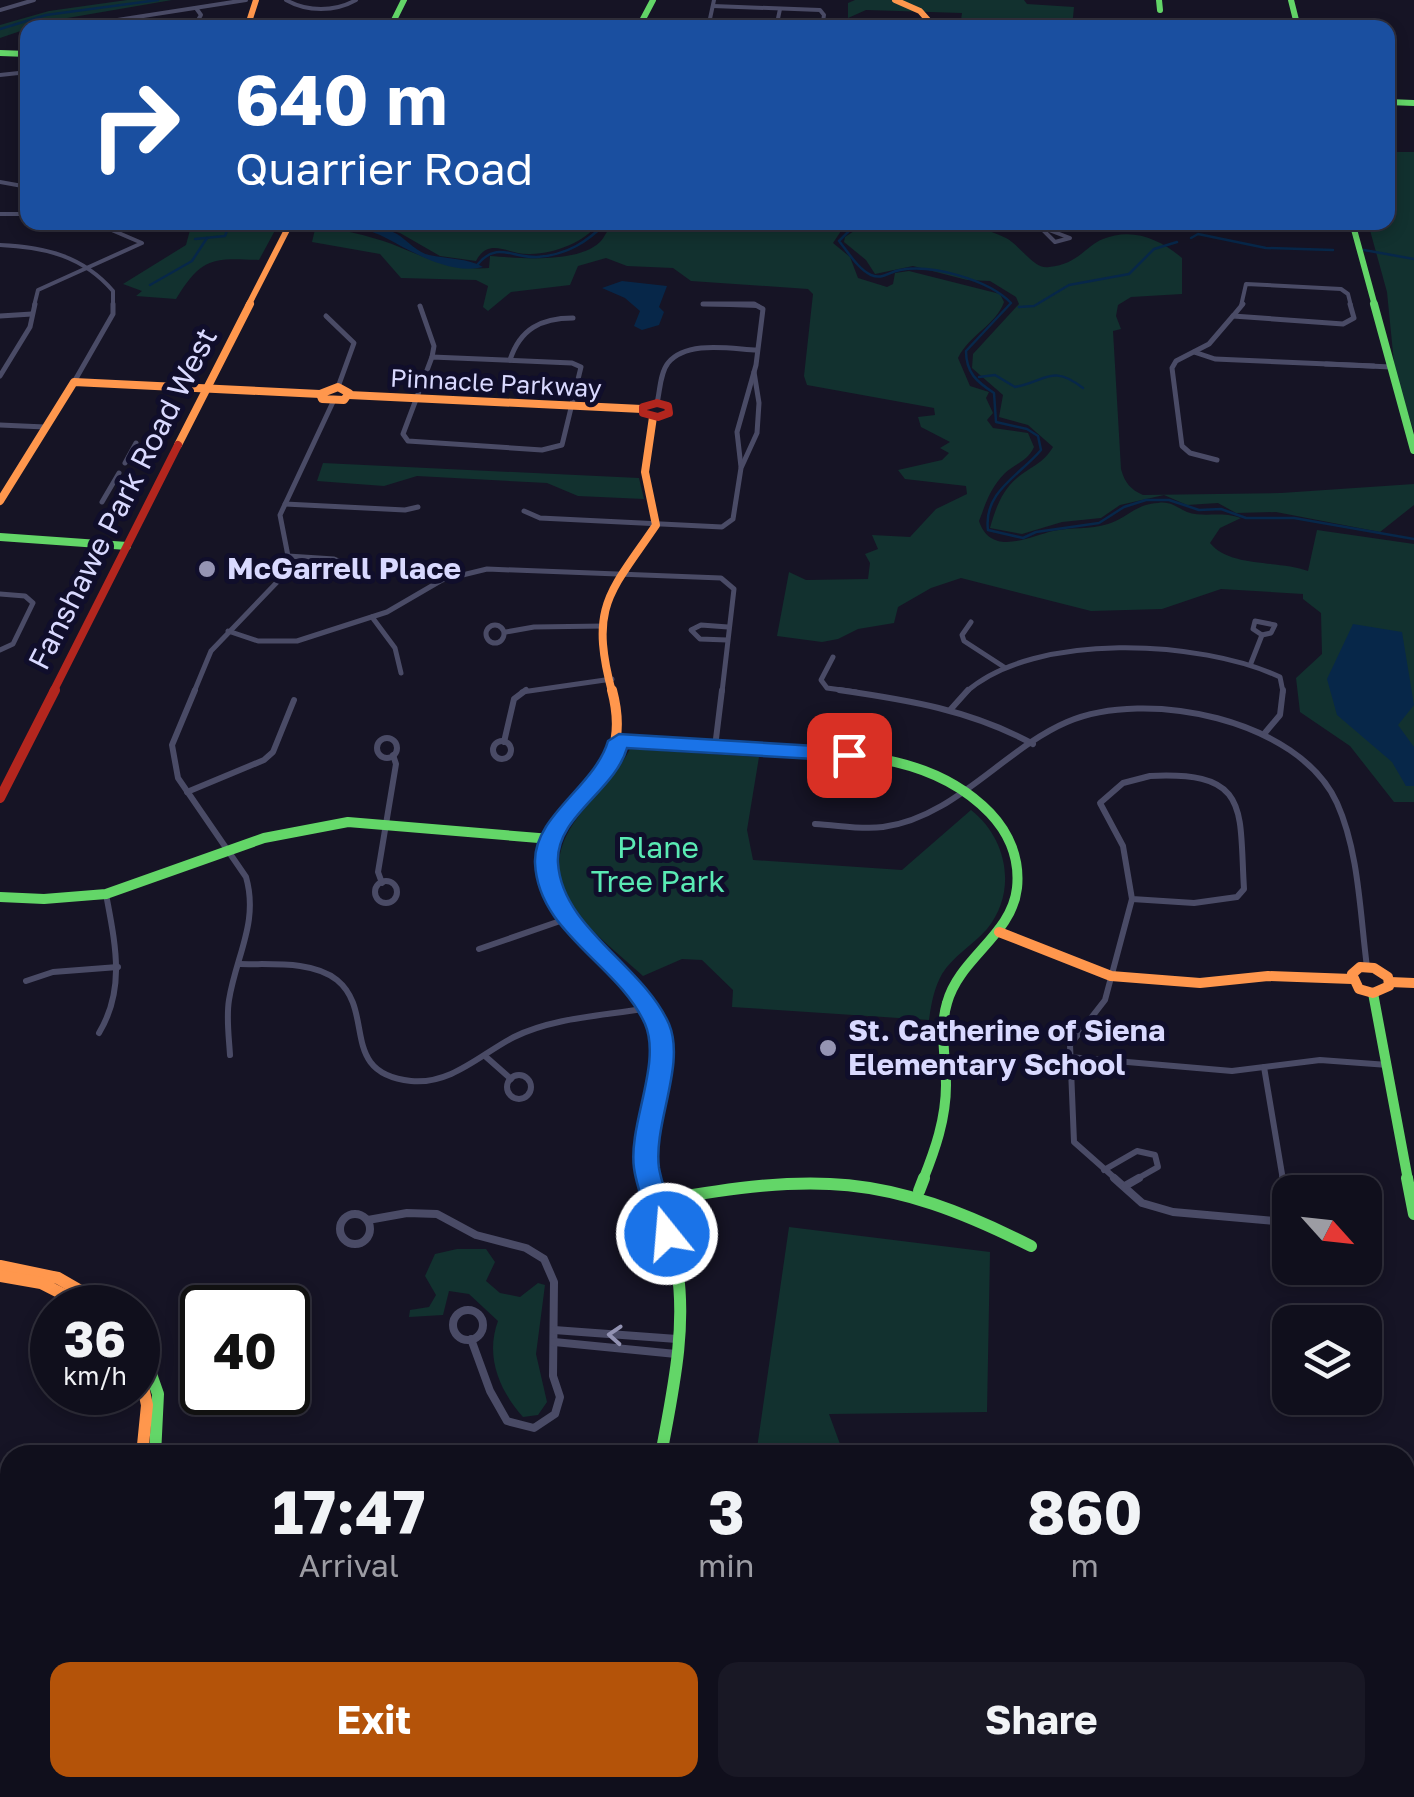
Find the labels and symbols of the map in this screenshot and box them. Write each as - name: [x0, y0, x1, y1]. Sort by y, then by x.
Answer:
- street label: Fanshawe Park Road West: [20, 322, 224, 676]
- street label: Pinnacle Parkway: [389, 361, 603, 404]
- place label: McGarrell Place: [227, 550, 461, 586]
- marker: McGarrell Place: [196, 558, 218, 580]
- pin: [807, 713, 892, 798]
- park label: Plane Tree Park: [591, 829, 725, 899]
- place label: St. Catherine of Siena Elementary School: [848, 1012, 1165, 1082]
- marker: St. Catherine of Siena Elementary School: [817, 1037, 839, 1059]
- north arrow: [1272, 1175, 1382, 1285]
- position arrow: [615, 1182, 719, 1286]
- speed limit sign: 40: [180, 1285, 310, 1415]
- one-way arrow: [607, 1325, 623, 1346]

